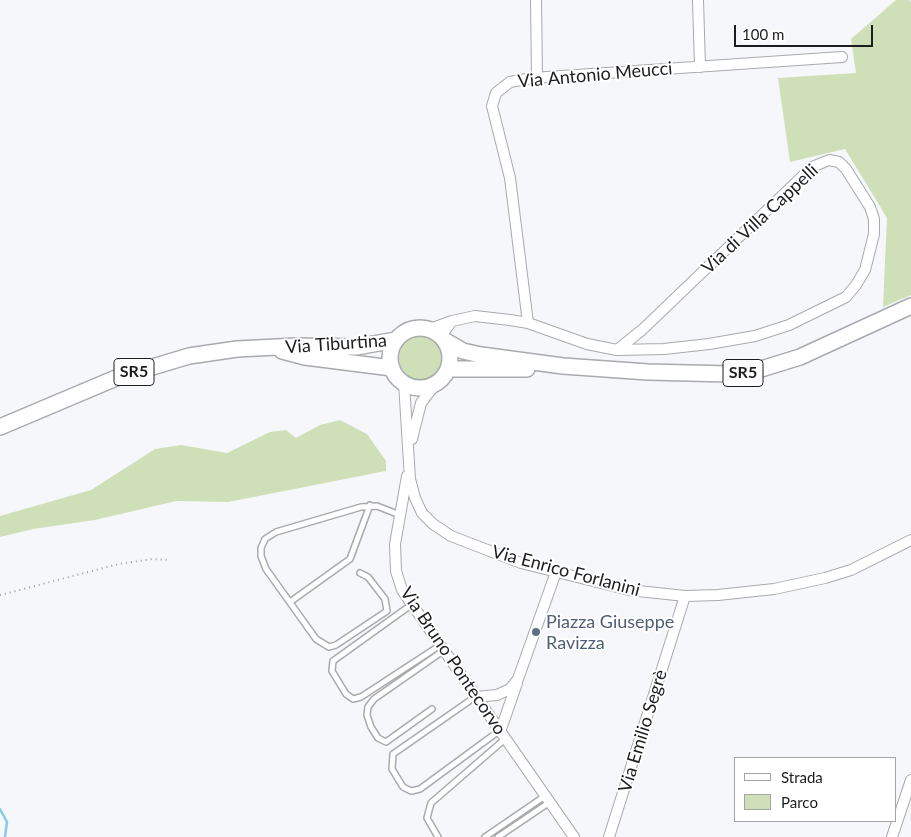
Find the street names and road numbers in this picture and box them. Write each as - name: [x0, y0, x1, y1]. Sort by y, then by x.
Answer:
- street label: Via Antonio Meucci: [517, 57, 673, 93]
- street label: Via di Villa Cappelli: [697, 160, 823, 278]
- street label: Via Tiburtina: [285, 330, 387, 358]
- road number: SR5: [114, 358, 154, 386]
- road number: SR5: [723, 359, 763, 386]
- street label: Via Enrico Forlanini: [490, 541, 642, 601]
- street label: Via Bruno Pontecorvo: [395, 583, 511, 739]
- street label: Via Emilio Segrè: [614, 667, 672, 795]

